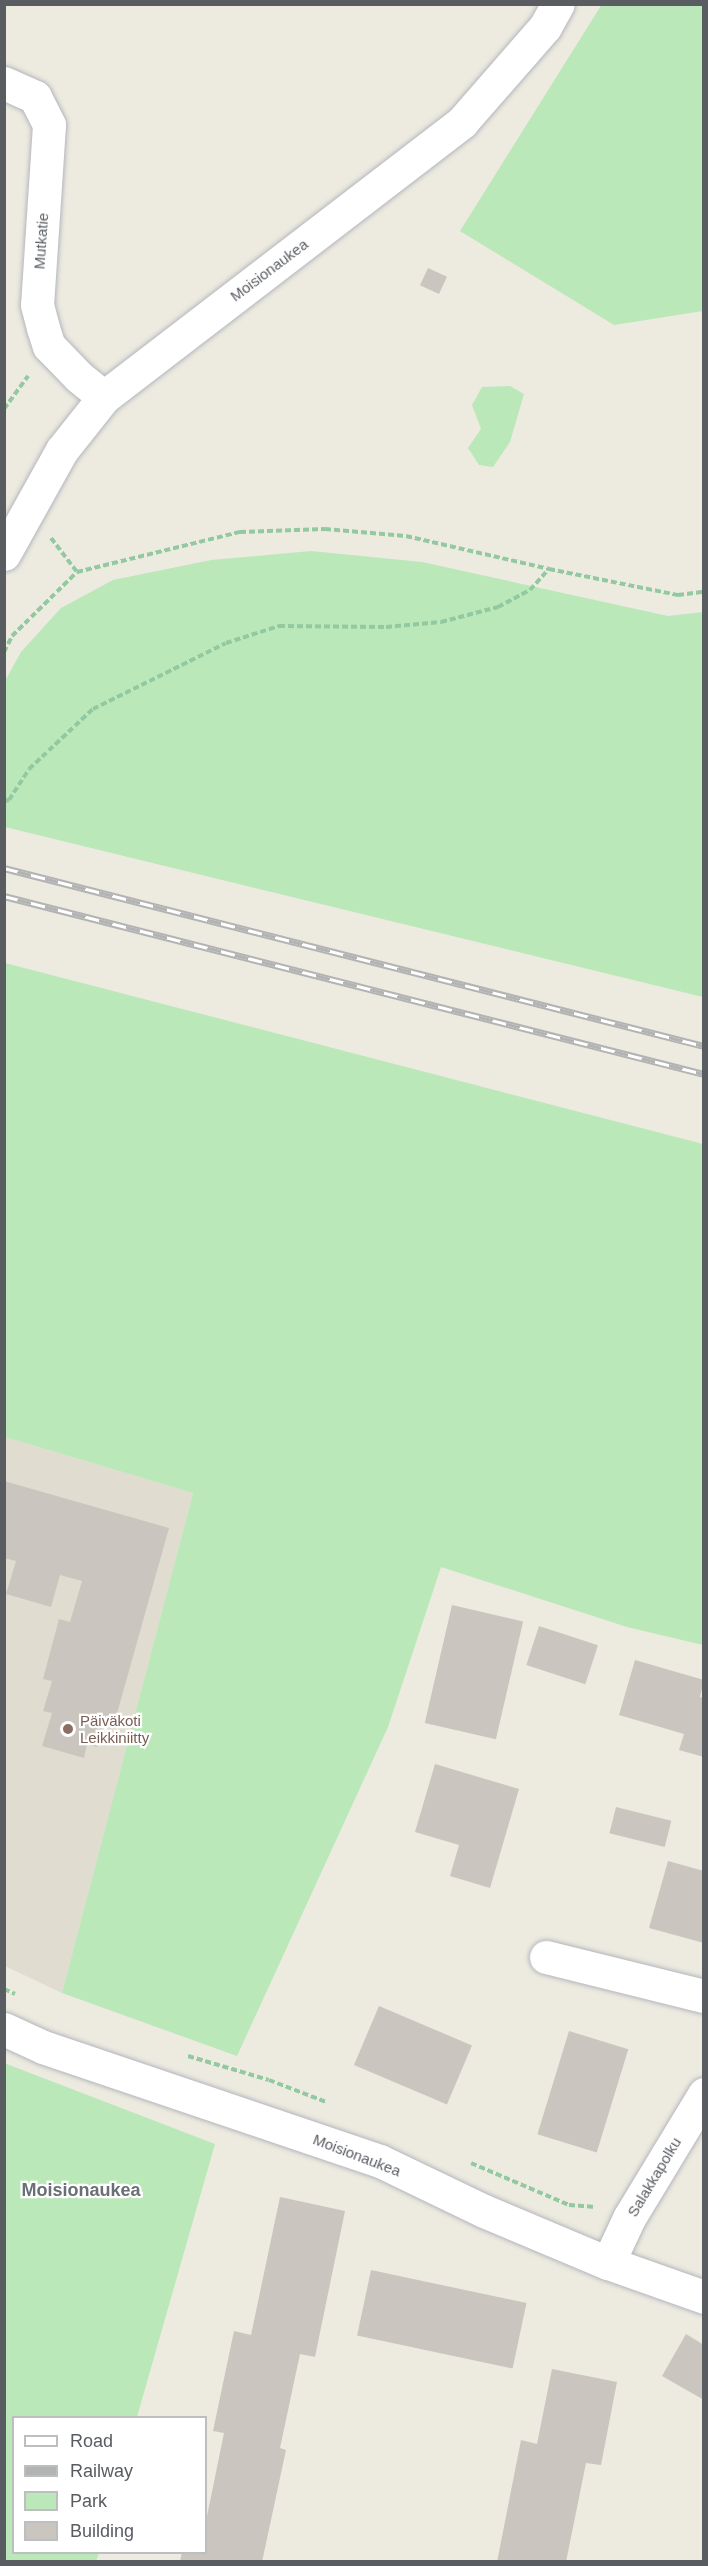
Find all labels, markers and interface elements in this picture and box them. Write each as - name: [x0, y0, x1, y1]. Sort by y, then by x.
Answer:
- street label: Mutkatie: [30, 212, 52, 270]
- street label: Moisionaukea: [227, 235, 311, 305]
- place label: Päiväkoti Leikkiniitty: [80, 1711, 149, 1746]
- marker: Päiväkoti Leikkiniitty: [61, 1722, 75, 1736]
- street label: Moisionaukea: [311, 2130, 403, 2180]
- street label: Salakkapolku: [623, 2134, 685, 2220]
- district label: Moisionaukea: [21, 2179, 141, 2201]
- legend: [12, 2416, 207, 2554]
- text: Road: [70, 2431, 113, 2451]
- text: Railway: [70, 2461, 133, 2481]
- text: Park: [70, 2491, 107, 2511]
- text: Building: [70, 2521, 134, 2541]

